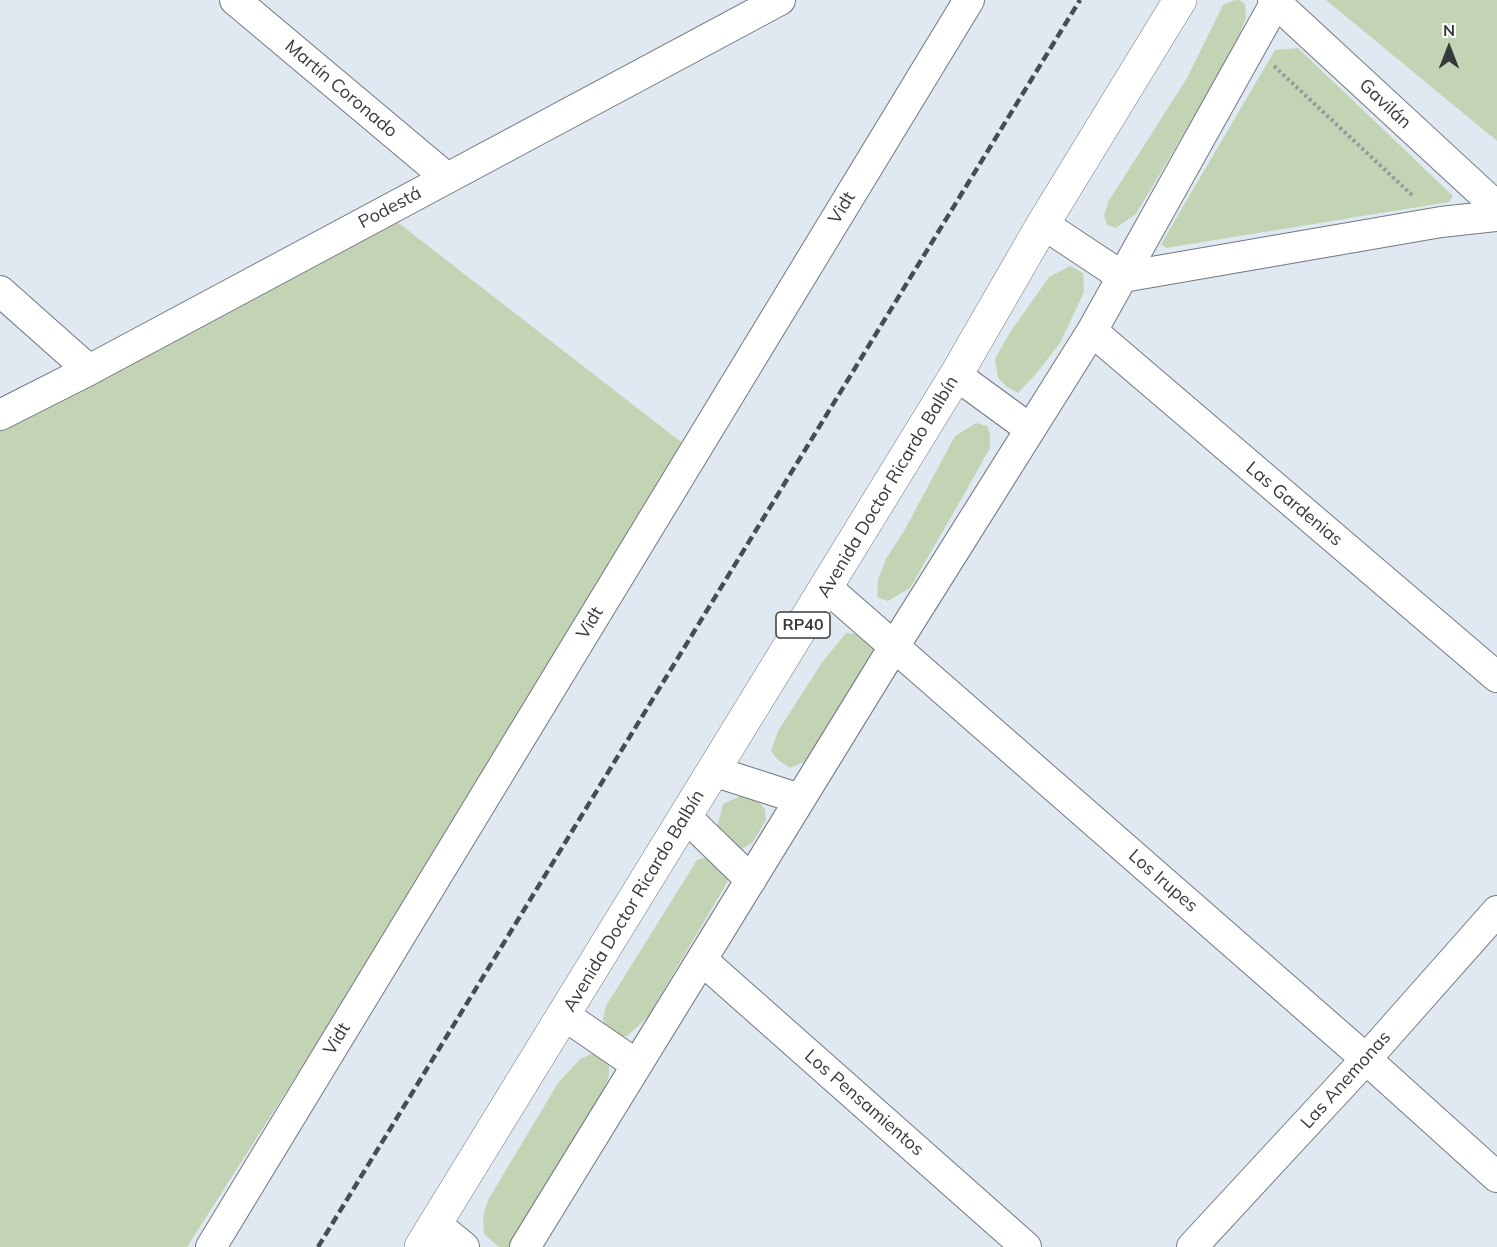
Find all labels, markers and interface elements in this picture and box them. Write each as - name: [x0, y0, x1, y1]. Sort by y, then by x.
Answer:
- north arrow: [1419, 18, 1479, 78]
- text: N: [1443, 20, 1455, 40]
- street label: Martín Coronado: [280, 36, 402, 142]
- street label: Gavilán: [1354, 75, 1416, 133]
- street label: Podestá: [355, 182, 425, 234]
- street label: Vidt: [824, 188, 860, 228]
- street label: Avenida Doctor Ricardo Balbín: [813, 372, 963, 602]
- street label: Las Gardenias: [1241, 457, 1347, 551]
- street label: Vidt: [572, 603, 608, 643]
- road number: RP40: [776, 612, 830, 638]
- street label: Avenida Doctor Ricardo Balbín: [559, 786, 709, 1016]
- street label: Los Irupes: [1124, 845, 1202, 917]
- street label: Vidt: [319, 1019, 355, 1059]
- street label: Las Anemonas: [1296, 1027, 1396, 1133]
- street label: Los Pensamientos: [800, 1045, 928, 1161]

